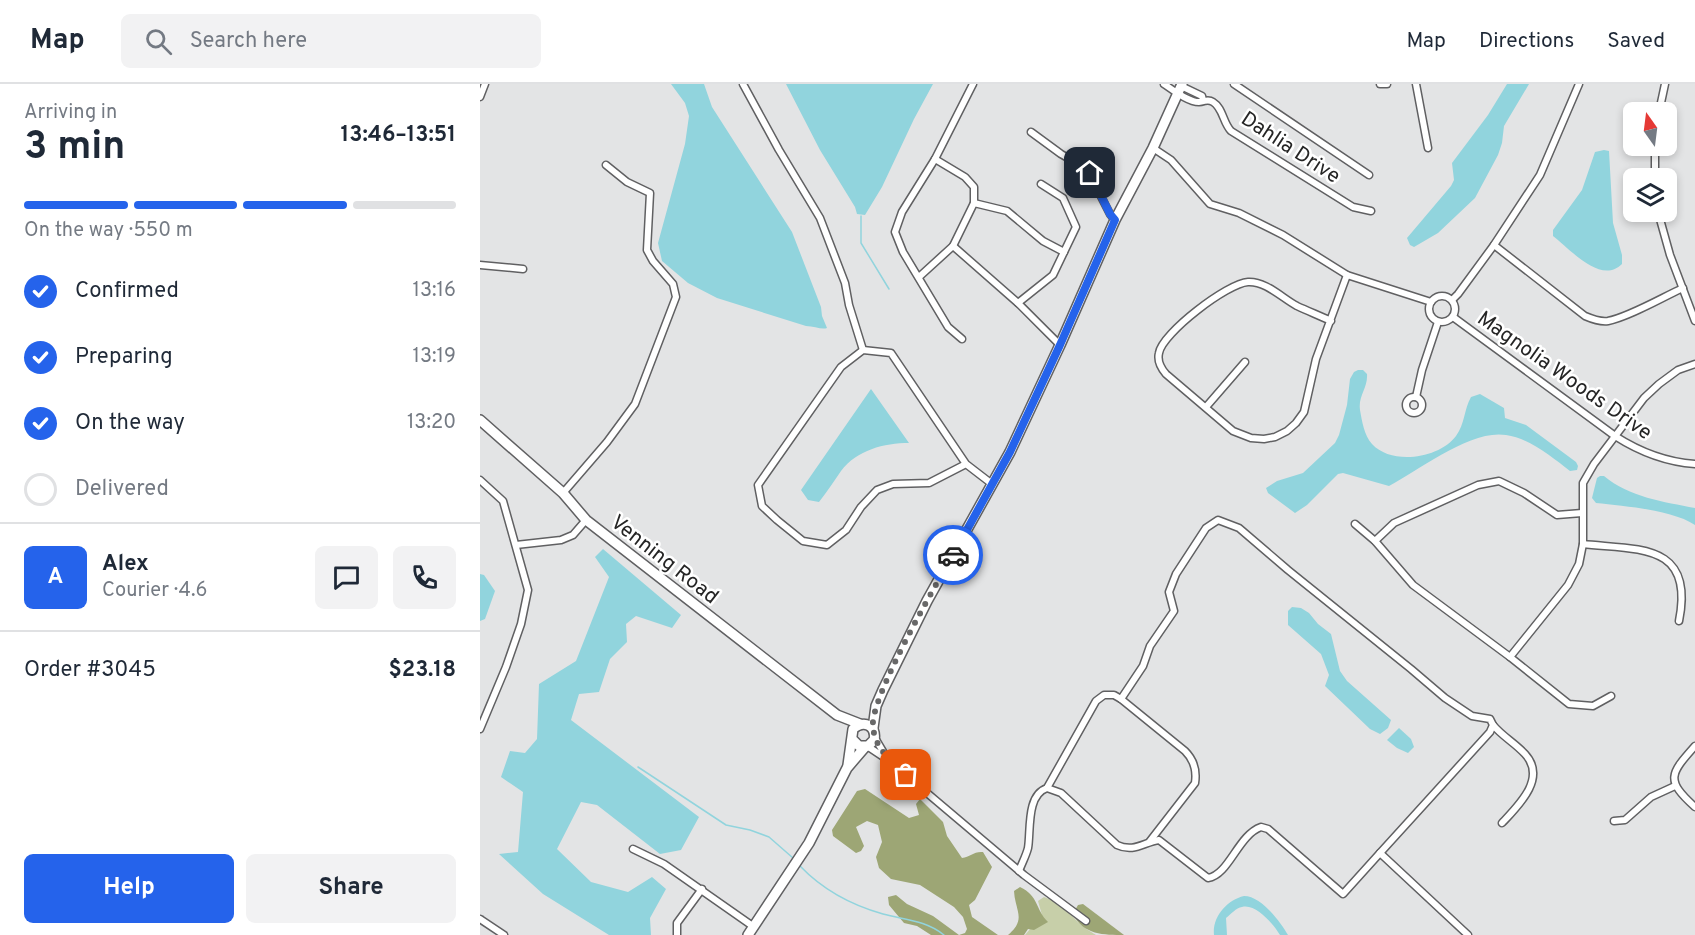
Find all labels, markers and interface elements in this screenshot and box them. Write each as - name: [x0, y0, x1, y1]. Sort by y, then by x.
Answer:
- search box: [121, 14, 541, 68]
- text: Map: [30, 23, 85, 59]
- icon: search: [142, 25, 175, 58]
- text: Search here: [190, 28, 307, 55]
- text: Map: [1406, 28, 1446, 55]
- text: Directions: [1479, 28, 1574, 55]
- text: Saved: [1607, 28, 1665, 55]
- text: Arriving in: [24, 100, 117, 126]
- north arrow: [1623, 102, 1677, 156]
- map controls: [1623, 102, 1677, 222]
- street label: Dahlia Drive: [1235, 106, 1345, 190]
- text: 13:46–13:51: [340, 122, 456, 149]
- text: 3 min: [24, 124, 125, 173]
- pin: [1064, 147, 1115, 198]
- icon: home: [1073, 156, 1106, 189]
- button: layers: [1623, 168, 1677, 222]
- text: On the way · 550 m: [24, 218, 193, 244]
- icon: check: [24, 275, 57, 308]
- text: Confirmed: [75, 278, 179, 305]
- text: 13:16: [413, 278, 456, 304]
- street label: Magnolia Woods Drive: [1471, 306, 1657, 447]
- icon: check: [24, 341, 57, 374]
- text: Preparing: [75, 344, 173, 371]
- text: 13:19: [413, 344, 456, 370]
- icon: check: [24, 407, 57, 440]
- text: On the way: [75, 410, 185, 437]
- text: 13:20: [407, 410, 456, 436]
- text: Delivered: [75, 476, 169, 503]
- street label: Venning Road: [605, 510, 724, 611]
- courier: [923, 525, 983, 585]
- icon: car: [937, 539, 970, 572]
- button: chat: [315, 546, 378, 609]
- button: phone: [393, 546, 456, 609]
- text: Alex: [102, 551, 149, 578]
- text: A: [48, 564, 63, 591]
- text: Courier · 4.6: [102, 578, 207, 604]
- text: Order #3045: [24, 657, 156, 684]
- text: $23.18: [389, 657, 456, 684]
- pin: [880, 749, 931, 800]
- icon: bag: [889, 758, 922, 791]
- button: Help: [24, 854, 234, 923]
- button: Share: [246, 854, 456, 923]

